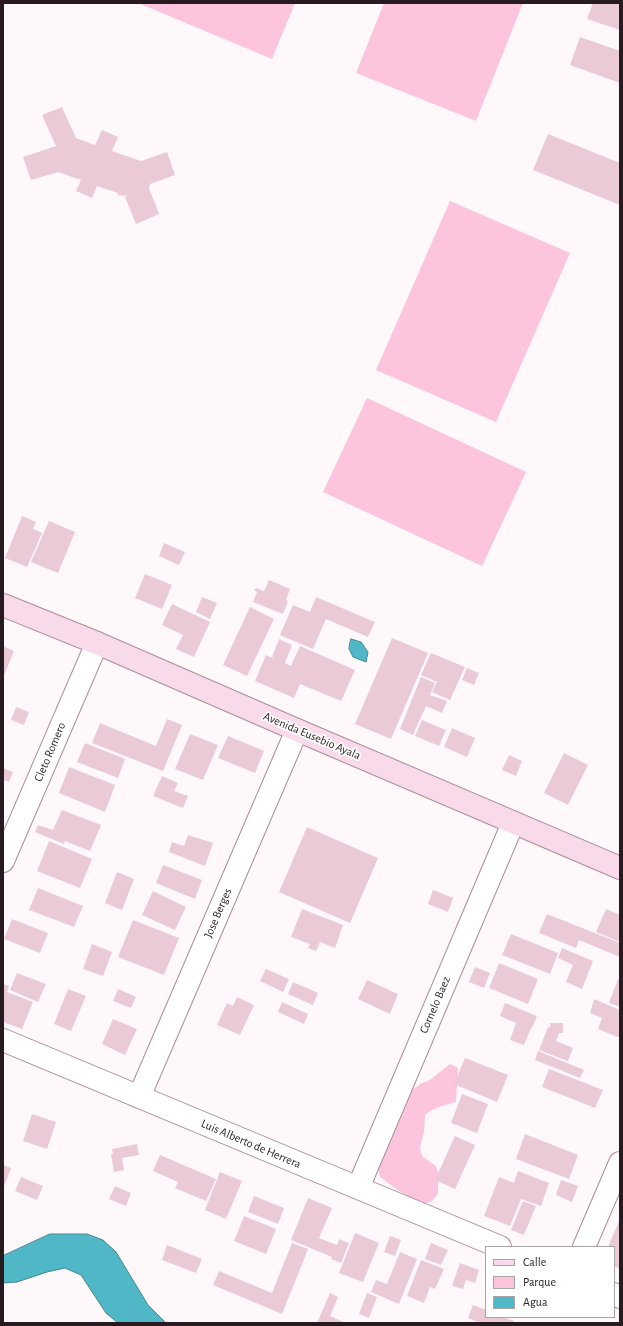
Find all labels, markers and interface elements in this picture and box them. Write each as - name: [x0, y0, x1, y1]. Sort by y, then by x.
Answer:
- street label: Avenida Eusebio Ayala: [261, 709, 363, 763]
- street label: Cleto Romero: [31, 720, 69, 784]
- street label: Jose Berges: [201, 886, 235, 940]
- street label: Cornelo Baez: [417, 974, 453, 1036]
- street label: Luis Alberto de Herrera: [199, 1116, 303, 1172]
- legend: [485, 1246, 615, 1318]
- text: Calle: [523, 1256, 546, 1268]
- text: Parque: [523, 1276, 556, 1288]
- text: Agua: [523, 1296, 547, 1308]

